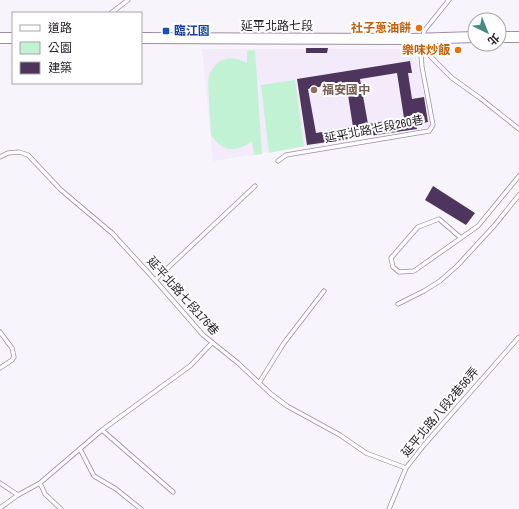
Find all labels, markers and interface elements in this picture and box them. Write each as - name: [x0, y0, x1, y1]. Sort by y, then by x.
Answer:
- legend: [12, 12, 142, 84]
- north arrow: [467, 12, 507, 52]
- street label: 延平北路七段: [241, 18, 313, 34]
- text: 道路: [48, 20, 72, 36]
- place label: 社子蔥油餅: [351, 20, 411, 36]
- place label: 臨江園: [174, 23, 210, 39]
- marker: 社子蔥油餅: [414, 23, 424, 33]
- marker: 臨江園: [161, 26, 171, 36]
- text: 北: [485, 30, 503, 48]
- text: 公園: [48, 40, 72, 56]
- place label: 樂味炒飯: [402, 42, 451, 58]
- marker: 樂味炒飯: [453, 45, 463, 55]
- text: 建築: [48, 60, 72, 76]
- place label: 福安國中: [322, 82, 370, 98]
- marker: 福安國中: [309, 85, 319, 95]
- street label: 延平北路七段260巷: [323, 112, 425, 146]
- street label: 延平北路七段176巷: [143, 253, 223, 339]
- street label: 延平北路八段2巷56弄: [398, 364, 482, 460]

